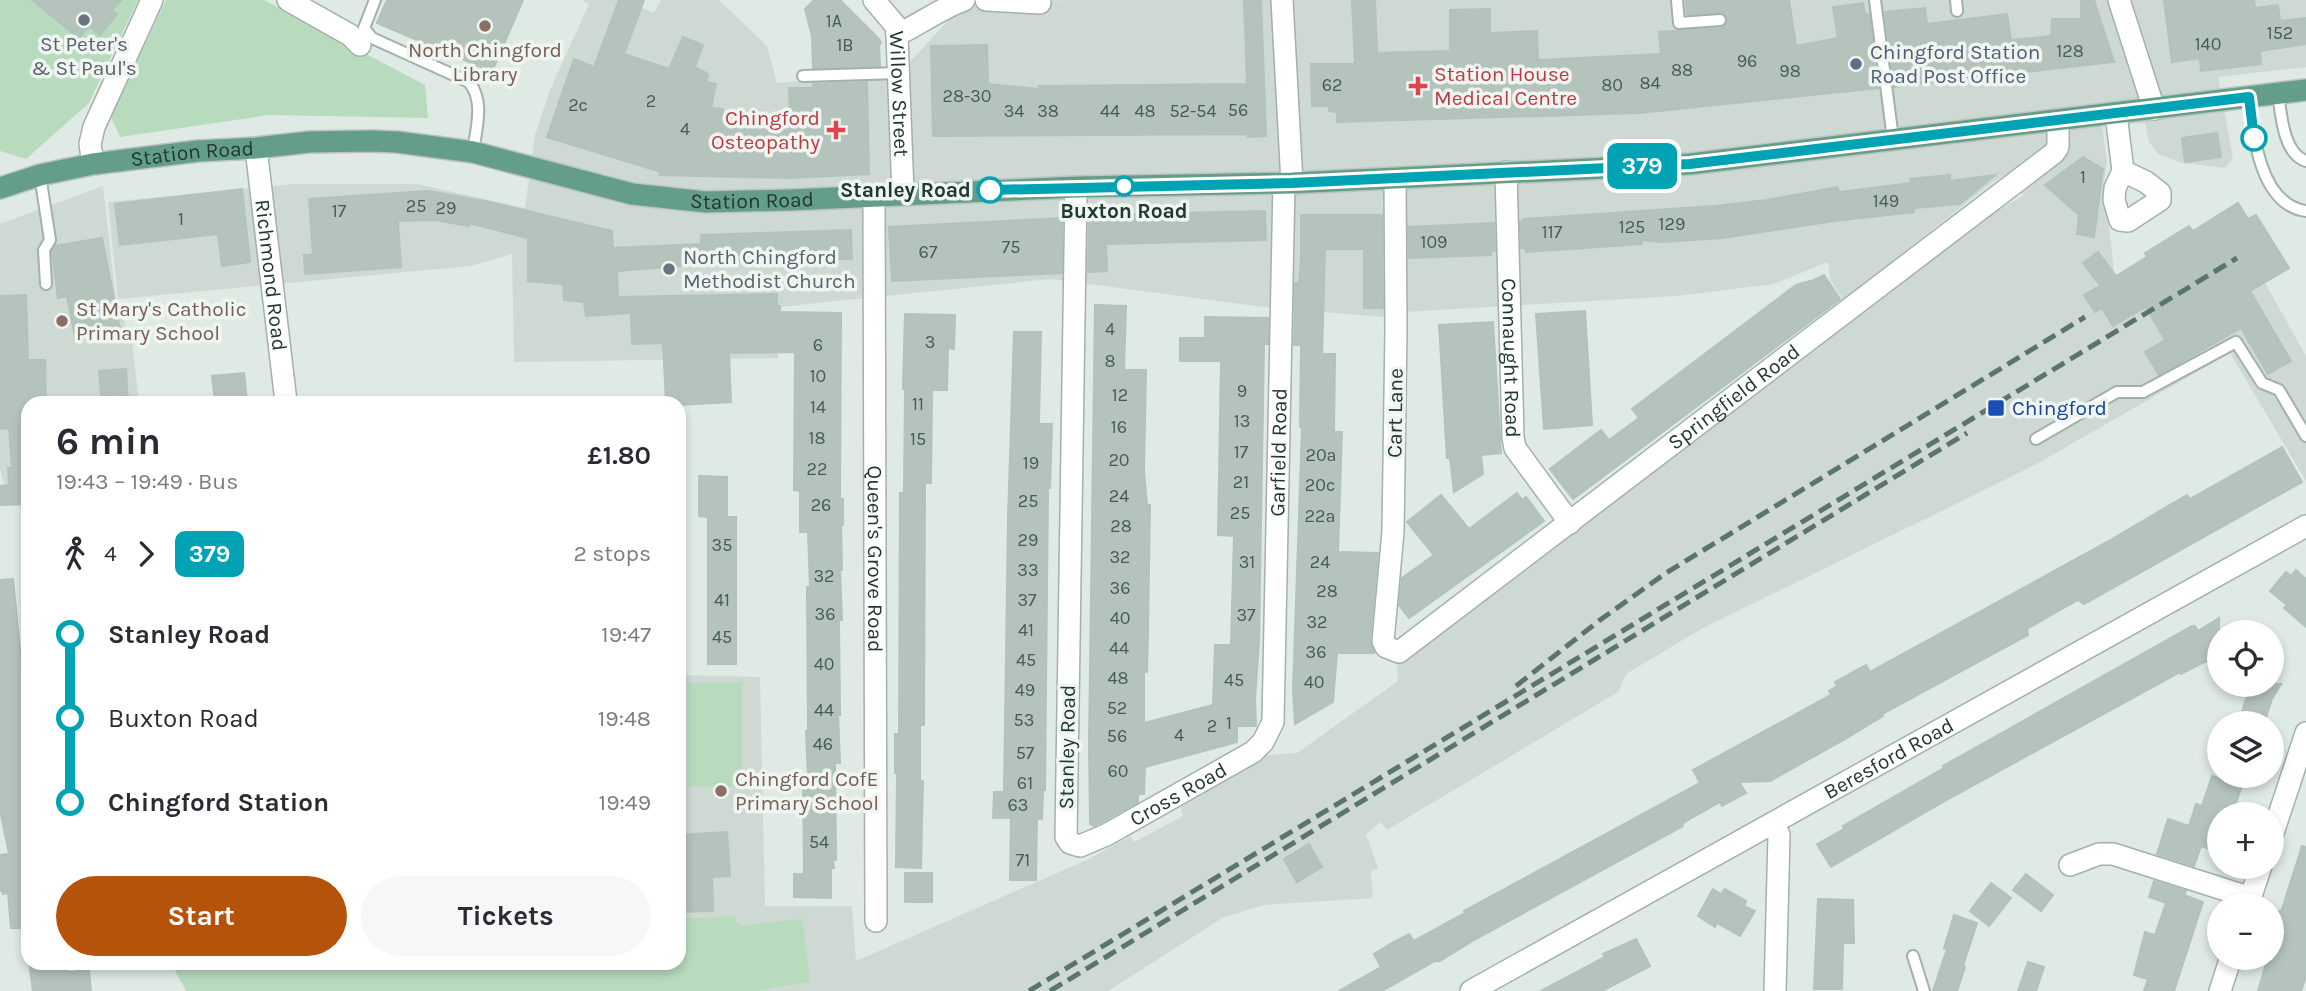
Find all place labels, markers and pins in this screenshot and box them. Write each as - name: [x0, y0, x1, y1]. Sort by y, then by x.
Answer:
- marker: St Peter's & St Paul's: [76, 12, 92, 28]
- marker: North Chingford Library: [477, 18, 493, 34]
- place label: St Peter's & St Paul's: [31, 32, 137, 80]
- place label: North Chingford Library: [408, 38, 562, 86]
- place label: Chingford Station Road Post Office: [1870, 40, 2040, 88]
- marker: Chingford Station Road Post Office: [1848, 56, 1864, 72]
- place label: Station House Medical Centre: [1434, 62, 1577, 110]
- marker: Station House Medical Centre: [1408, 76, 1428, 96]
- place label: Chingford Osteopathy: [711, 106, 820, 154]
- marker: Chingford Osteopathy: [826, 120, 846, 140]
- unlabelled marker: [2241, 125, 2267, 151]
- marker: Buxton Road: [1114, 176, 1134, 196]
- marker: Stanley Road: [977, 177, 1003, 203]
- place label: Stanley Road: [840, 178, 971, 202]
- place label: Buxton Road: [1060, 199, 1188, 223]
- place label: North Chingford Methodist Church: [683, 245, 856, 293]
- marker: North Chingford Methodist Church: [661, 261, 677, 277]
- place label: St Mary's Catholic Primary School: [76, 297, 247, 345]
- marker: St Mary's Catholic Primary School: [54, 313, 70, 329]
- place label: Chingford: [2012, 396, 2107, 420]
- marker: Chingford: [1986, 398, 2006, 418]
- place label: Chingford CofE Primary School: [735, 767, 879, 815]
- marker: Chingford CofE Primary School: [713, 783, 729, 799]

